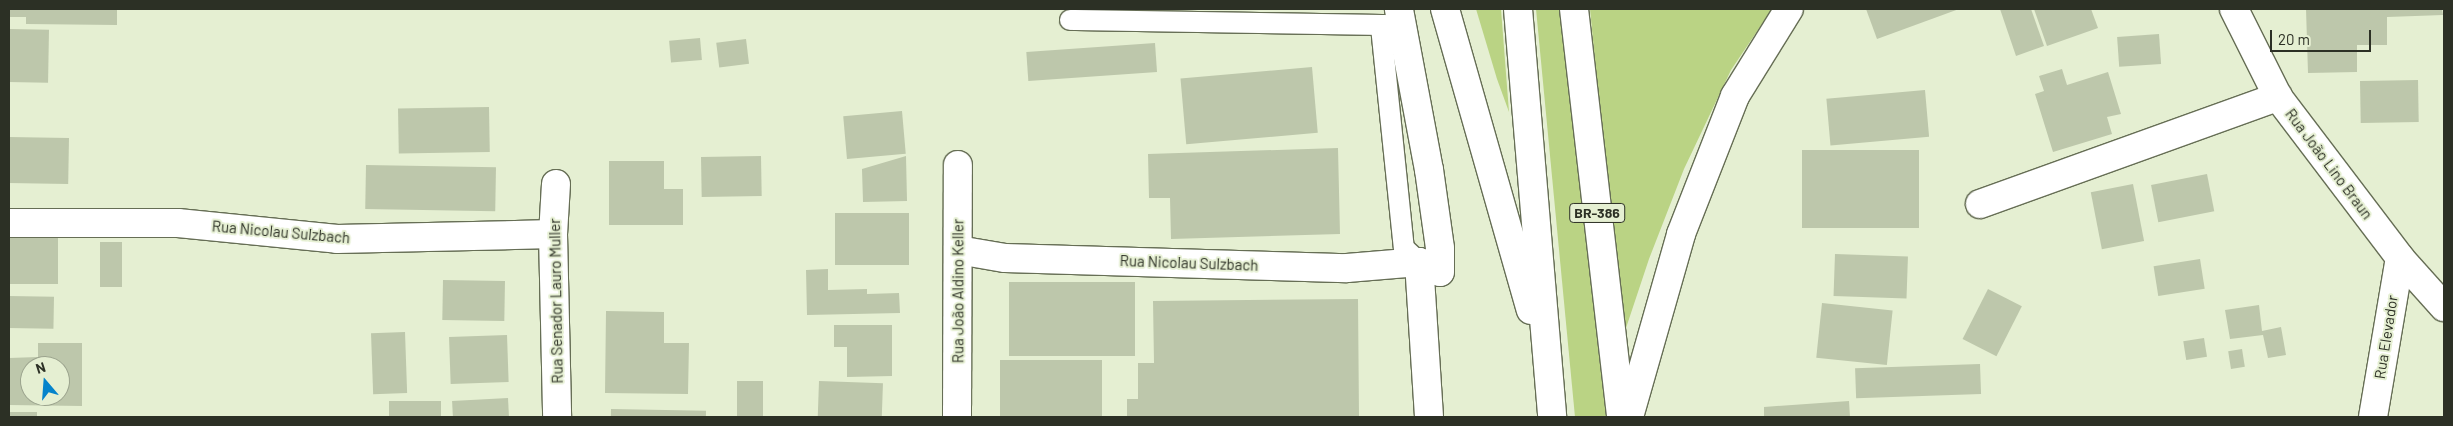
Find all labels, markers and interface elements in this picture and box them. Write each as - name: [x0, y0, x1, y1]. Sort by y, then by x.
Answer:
- scale bar: [2273, 20, 2374, 52]
- text: 20 m: [2278, 30, 2310, 48]
- street label: Rua João Lino Braun: [2282, 105, 2376, 223]
- road number: BR-386: [1568, 202, 1626, 224]
- street label: Rua Nicolau Sulzbach: [211, 217, 351, 247]
- street label: Rua Senador Lauro Muller: [546, 218, 566, 384]
- street label: Rua João Aldino Keller: [949, 219, 967, 363]
- street label: Rua Nicolau Sulzbach: [1119, 252, 1259, 274]
- street label: Rua Elevador: [2370, 294, 2402, 380]
- north arrow: [20, 356, 70, 406]
- text: N: [33, 358, 48, 377]

